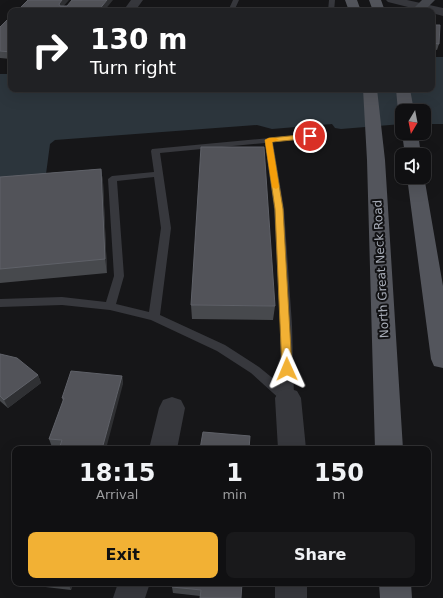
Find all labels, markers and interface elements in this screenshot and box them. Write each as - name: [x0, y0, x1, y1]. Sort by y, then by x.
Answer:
- text: 130 m: [90, 23, 187, 56]
- icon: right: [24, 24, 76, 76]
- text: Turn right: [90, 57, 176, 78]
- north arrow: [395, 104, 431, 140]
- map controls: [395, 104, 431, 184]
- pin: [293, 119, 327, 153]
- icon: arrive: [299, 125, 321, 147]
- button: sound: [395, 148, 431, 184]
- street label: North Great Neck Road: [370, 200, 392, 338]
- position arrow: [266, 348, 308, 390]
- text: 18:15: [79, 459, 155, 487]
- text: 1: [226, 459, 243, 487]
- text: 150: [314, 459, 364, 487]
- text: Arrival: [96, 487, 138, 502]
- text: min: [222, 487, 247, 502]
- text: m: [333, 487, 345, 502]
- button: Exit: [28, 532, 218, 578]
- button: Share: [226, 532, 415, 578]

